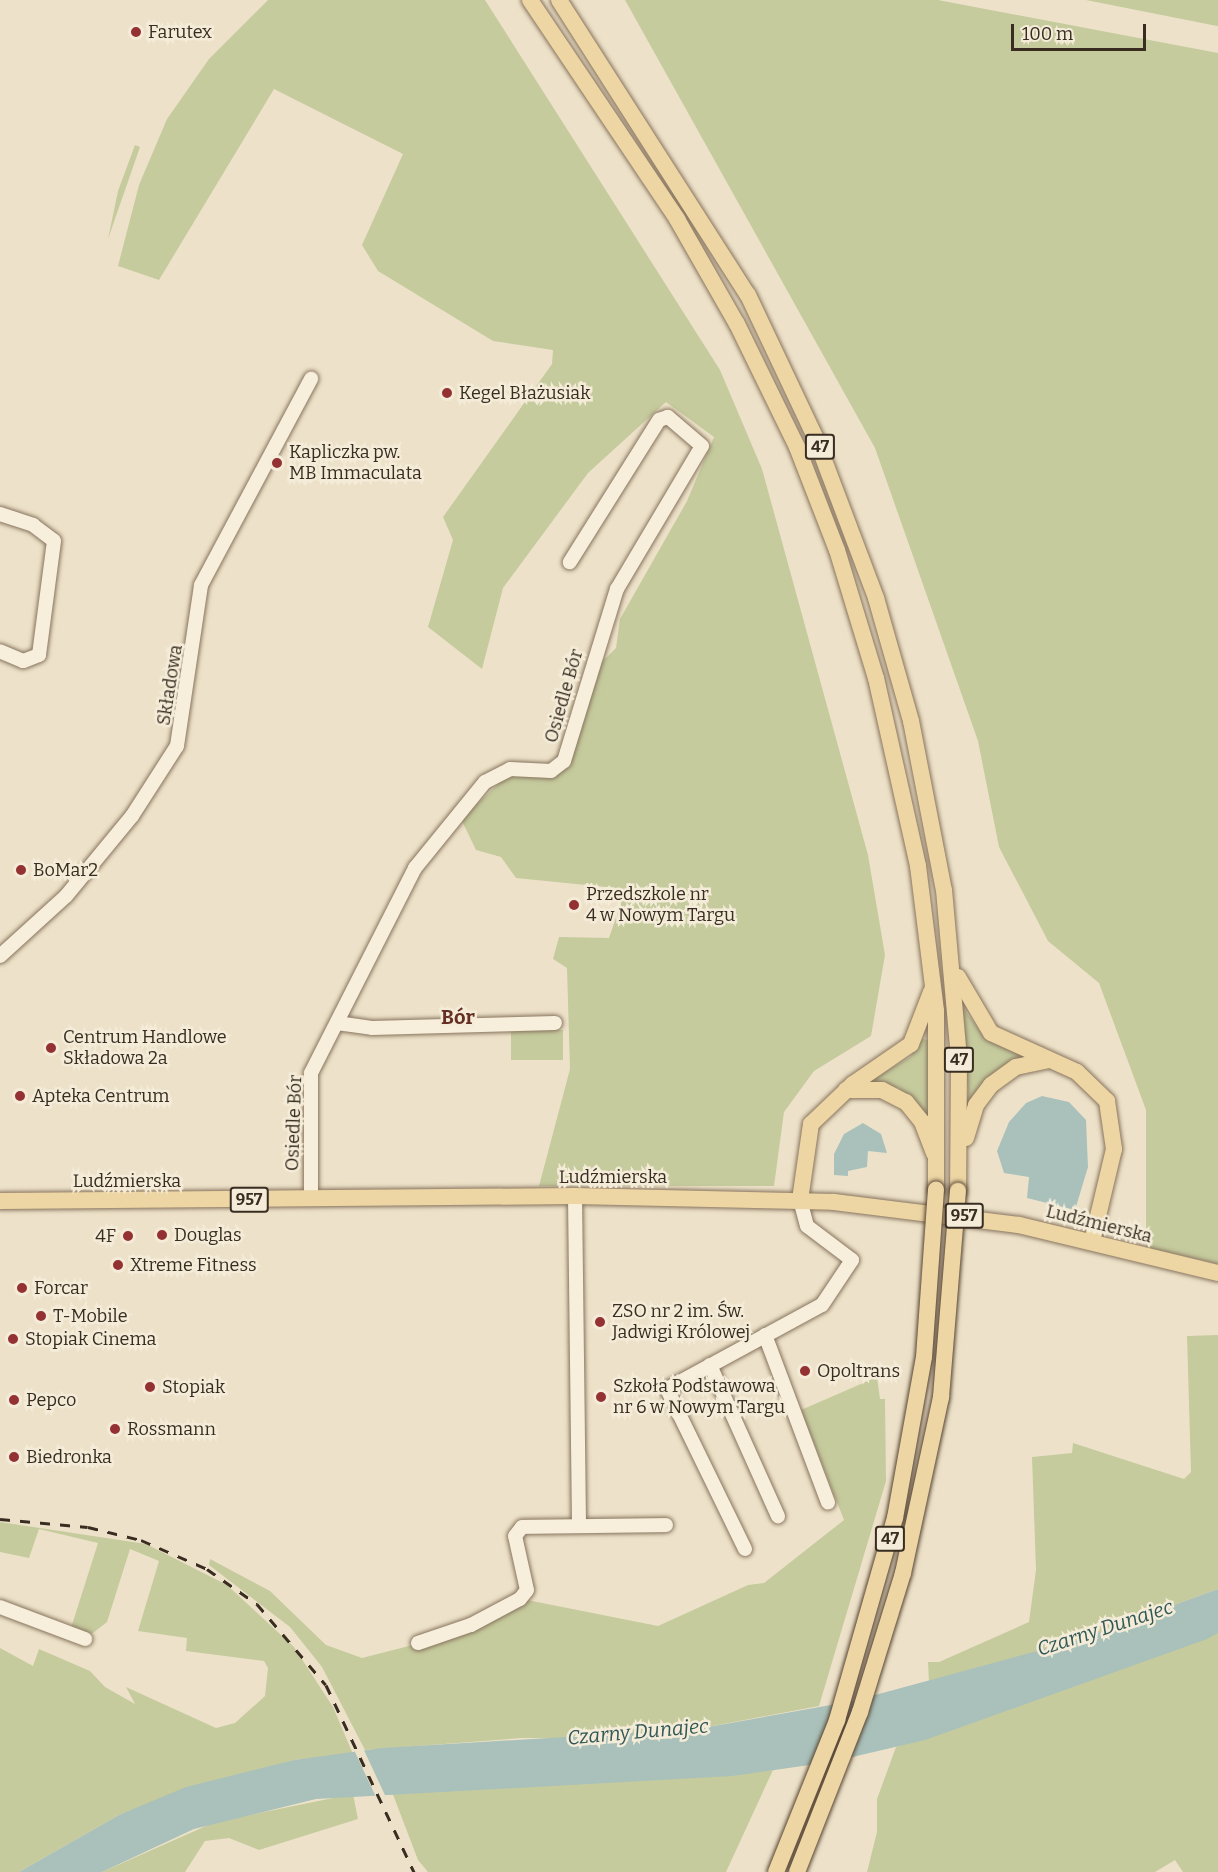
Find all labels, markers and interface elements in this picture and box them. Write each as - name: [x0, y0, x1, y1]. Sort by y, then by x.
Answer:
- scale bar: [1014, 12, 1149, 50]
- place label: Farutex: [148, 21, 212, 43]
- text: 100 m: [1022, 23, 1073, 45]
- marker: Farutex: [129, 25, 143, 39]
- place label: Kegel Błażusiak: [459, 382, 590, 404]
- marker: Kegel Błażusiak: [440, 386, 454, 400]
- road number: 47: [804, 434, 836, 460]
- place label: Kapliczka pw. MB Immaculata: [289, 442, 422, 484]
- marker: Kapliczka pw. MB Immaculata: [270, 456, 284, 470]
- street label: Składowa: [153, 643, 187, 727]
- street label: Osiedle Bór: [540, 647, 588, 745]
- place label: BoMar2: [33, 859, 98, 881]
- marker: BoMar2: [14, 863, 28, 877]
- place label: Przedszkole nr 4 w Nowym Targu: [586, 884, 735, 926]
- marker: Przedszkole nr 4 w Nowym Targu: [567, 898, 581, 912]
- district label: Bór: [441, 1005, 475, 1029]
- place label: Centrum Handlowe Składowa 2a: [63, 1027, 227, 1070]
- marker: Centrum Handlowe Składowa 2a: [44, 1041, 58, 1055]
- road number: 47: [942, 1047, 976, 1073]
- street label: Osiedle Bór: [282, 1075, 306, 1171]
- place label: Apteka Centrum: [32, 1085, 169, 1107]
- marker: Apteka Centrum: [13, 1089, 27, 1103]
- street label: Ludźmierska: [559, 1166, 667, 1188]
- street label: Ludźmierska: [73, 1170, 181, 1192]
- road number: 957: [230, 1187, 268, 1213]
- street label: Ludźmierska: [1044, 1200, 1154, 1248]
- road number: 957: [944, 1203, 984, 1229]
- place label: Douglas: [174, 1224, 242, 1246]
- place label: 4F: [95, 1225, 116, 1247]
- marker: Douglas: [155, 1228, 169, 1242]
- marker: 4F: [121, 1229, 135, 1243]
- place label: Xtreme Fitness: [130, 1254, 257, 1276]
- marker: Xtreme Fitness: [111, 1258, 125, 1272]
- place label: Forcar: [34, 1277, 88, 1299]
- marker: Forcar: [15, 1281, 29, 1295]
- place label: ZSO nr 2 im. Św. Jadwigi Królowej: [612, 1301, 750, 1344]
- place label: T-Mobile: [53, 1305, 128, 1327]
- marker: T-Mobile: [34, 1309, 48, 1323]
- marker: ZSO nr 2 im. Św. Jadwigi Królowej: [593, 1315, 607, 1329]
- place label: Stopiak Cinema: [25, 1328, 156, 1350]
- marker: Stopiak Cinema: [6, 1332, 20, 1346]
- place label: Opoltrans: [817, 1360, 900, 1382]
- marker: Opoltrans: [798, 1364, 812, 1378]
- place label: Stopiak: [162, 1376, 225, 1398]
- place label: Szkoła Podstawowa nr 6 w Nowym Targu: [613, 1376, 785, 1418]
- marker: Stopiak: [143, 1380, 157, 1394]
- place label: Pepco: [26, 1389, 76, 1411]
- marker: Szkoła Podstawowa nr 6 w Nowym Targu: [594, 1390, 608, 1404]
- marker: Pepco: [7, 1393, 21, 1407]
- place label: Rossmann: [127, 1418, 216, 1440]
- marker: Rossmann: [108, 1422, 122, 1436]
- place label: Biedronka: [26, 1446, 112, 1468]
- marker: Biedronka: [7, 1450, 21, 1464]
- road number: 47: [874, 1526, 906, 1552]
- water label: Czarny Dunajec: [1034, 1595, 1176, 1661]
- water label: Czarny Dunajec: [566, 1714, 710, 1750]

